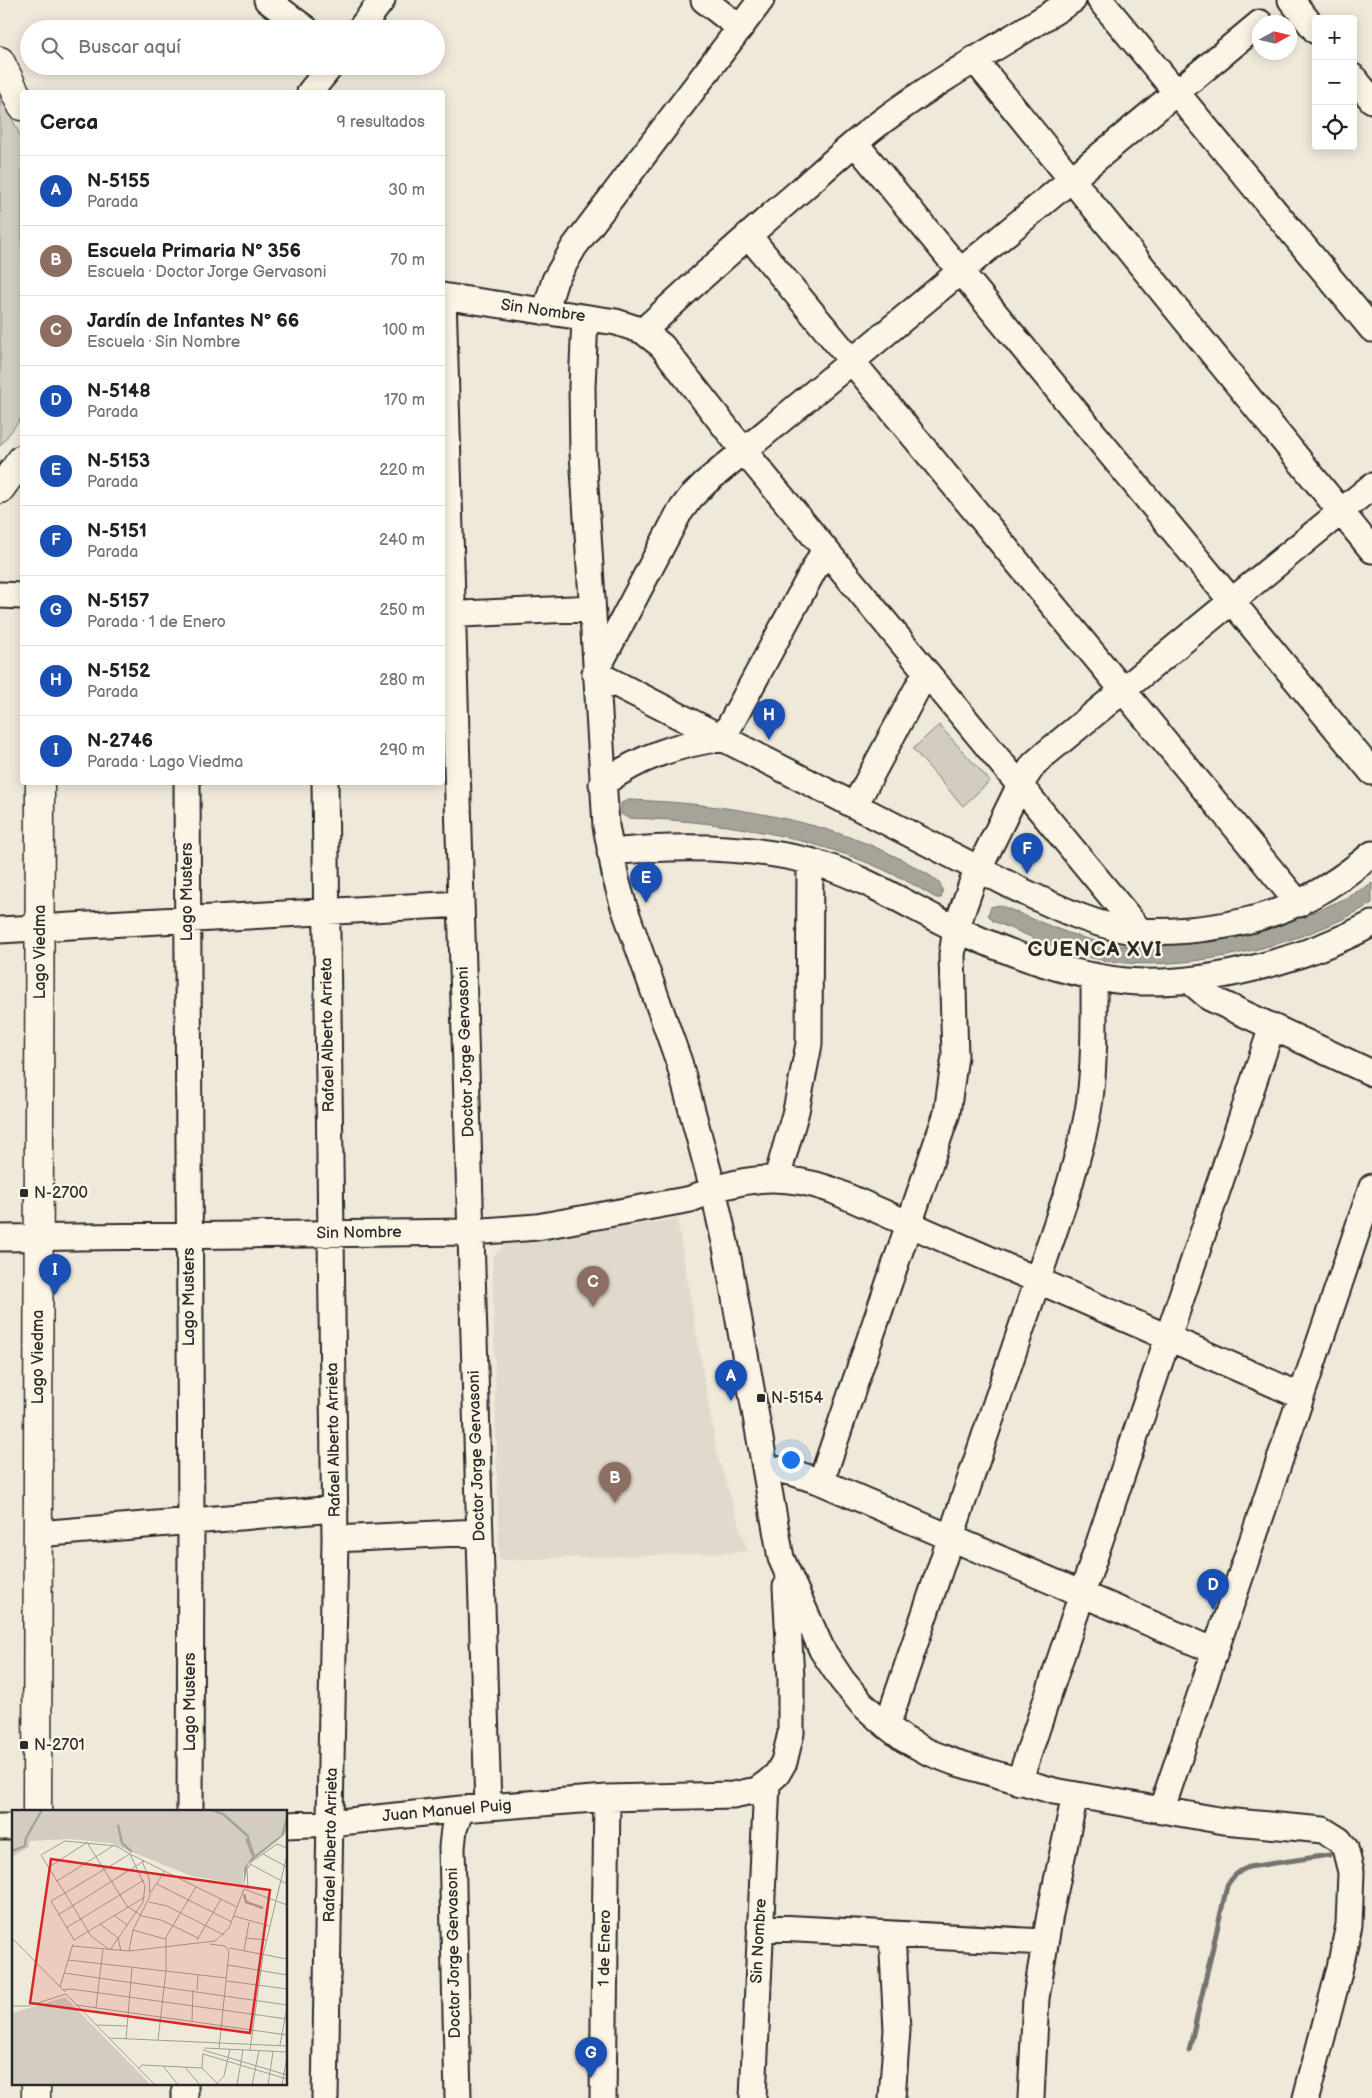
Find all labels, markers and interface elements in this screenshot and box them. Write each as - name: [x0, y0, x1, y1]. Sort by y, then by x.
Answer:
- north arrow: [1252, 15, 1297, 60]
- map controls: [1312, 15, 1357, 150]
- button: +: [1312, 15, 1357, 60]
- search box: [20, 20, 445, 75]
- icon: search: [38, 34, 66, 62]
- text: Buscar aquí: [78, 36, 181, 59]
- button: −: [1312, 60, 1357, 105]
- button: locate: [1312, 105, 1357, 150]
- text: Cerca: [40, 110, 98, 135]
- text: 9 resultados: [336, 113, 425, 132]
- text: N-5155: [87, 170, 150, 193]
- text: A: [51, 181, 61, 200]
- text: 30 m: [388, 181, 425, 200]
- text: Parada: [87, 193, 138, 212]
- text: Escuela Primaria N° 356: [87, 240, 301, 263]
- text: B: [50, 251, 62, 270]
- text: 70 m: [390, 251, 425, 270]
- text: Escuela · Doctor Jorge Gervasoni: [87, 263, 326, 282]
- street label: Sin Nombre: [499, 296, 587, 326]
- text: Jardín de Infantes N° 66: [87, 310, 299, 333]
- text: C: [50, 321, 62, 340]
- text: 100 m: [382, 321, 425, 340]
- text: Escuela · Sin Nombre: [87, 333, 240, 352]
- text: N-5148: [87, 380, 151, 403]
- text: D: [50, 391, 62, 410]
- text: 170 m: [384, 391, 425, 410]
- text: Parada: [87, 403, 138, 422]
- text: N-5153: [87, 450, 150, 473]
- text: E: [51, 461, 61, 480]
- text: 220 m: [379, 461, 425, 480]
- text: Parada: [87, 473, 138, 492]
- text: N-5151: [87, 520, 147, 543]
- text: F: [51, 531, 61, 550]
- text: 240 m: [379, 531, 425, 550]
- text: Parada: [87, 543, 138, 562]
- text: N-5157: [87, 590, 149, 613]
- text: G: [50, 601, 62, 620]
- text: 250 m: [379, 601, 425, 620]
- text: Parada · 1 de Enero: [87, 613, 226, 632]
- text: N-5152: [87, 660, 150, 683]
- text: H: [50, 671, 62, 690]
- text: 280 m: [379, 671, 425, 690]
- text: Parada: [87, 683, 138, 702]
- pin: H: [753, 699, 785, 740]
- text: N-2746: [87, 730, 153, 753]
- text: I: [53, 741, 59, 760]
- text: 290 m: [379, 741, 425, 760]
- text: Parada · Lago Viedma: [87, 753, 243, 772]
- pin: F: [1011, 833, 1043, 874]
- street label: Lago Musters: [178, 843, 197, 941]
- pin: E: [630, 862, 662, 903]
- street label: Lago Viedma: [31, 905, 50, 999]
- district label: CUENCA XVI: [1027, 937, 1163, 962]
- street label: Rafael Alberto Arrieta: [317, 957, 339, 1113]
- street label: Doctor Jorge Gervasoni: [454, 966, 478, 1138]
- place label: N-2700: [34, 1184, 88, 1203]
- marker: N-2700: [18, 1187, 30, 1199]
- street label: Sin Nombre: [316, 1223, 402, 1243]
- street label: Lago Musters: [180, 1248, 199, 1346]
- pin: I: [39, 1254, 71, 1295]
- pin: C: [577, 1266, 609, 1307]
- street label: Lago Viedma: [29, 1310, 48, 1404]
- pin: A: [715, 1360, 747, 1401]
- street label: Rafael Alberto Arrieta: [323, 1362, 345, 1518]
- street label: Doctor Jorge Gervasoni: [465, 1370, 489, 1542]
- place label: N-5154: [771, 1389, 823, 1408]
- marker: N-5154: [755, 1392, 767, 1404]
- your location: [778, 1447, 804, 1473]
- pin: B: [599, 1462, 631, 1503]
- pin: D: [1197, 1569, 1229, 1610]
- street label: Lago Musters: [181, 1653, 200, 1751]
- place label: N-2701: [34, 1736, 85, 1755]
- marker: N-2701: [18, 1739, 30, 1751]
- street label: Rafael Alberto Arrieta: [320, 1767, 342, 1923]
- street label: Juan Manuel Puig: [382, 1796, 512, 1826]
- inset map: [12, 1810, 288, 2086]
- street label: Doctor Jorge Gervasoni: [443, 1867, 465, 2039]
- street label: Sin Nombre: [747, 1897, 771, 1984]
- street label: 1 de Enero: [595, 1909, 615, 1987]
- pin: G: [575, 2037, 607, 2078]

